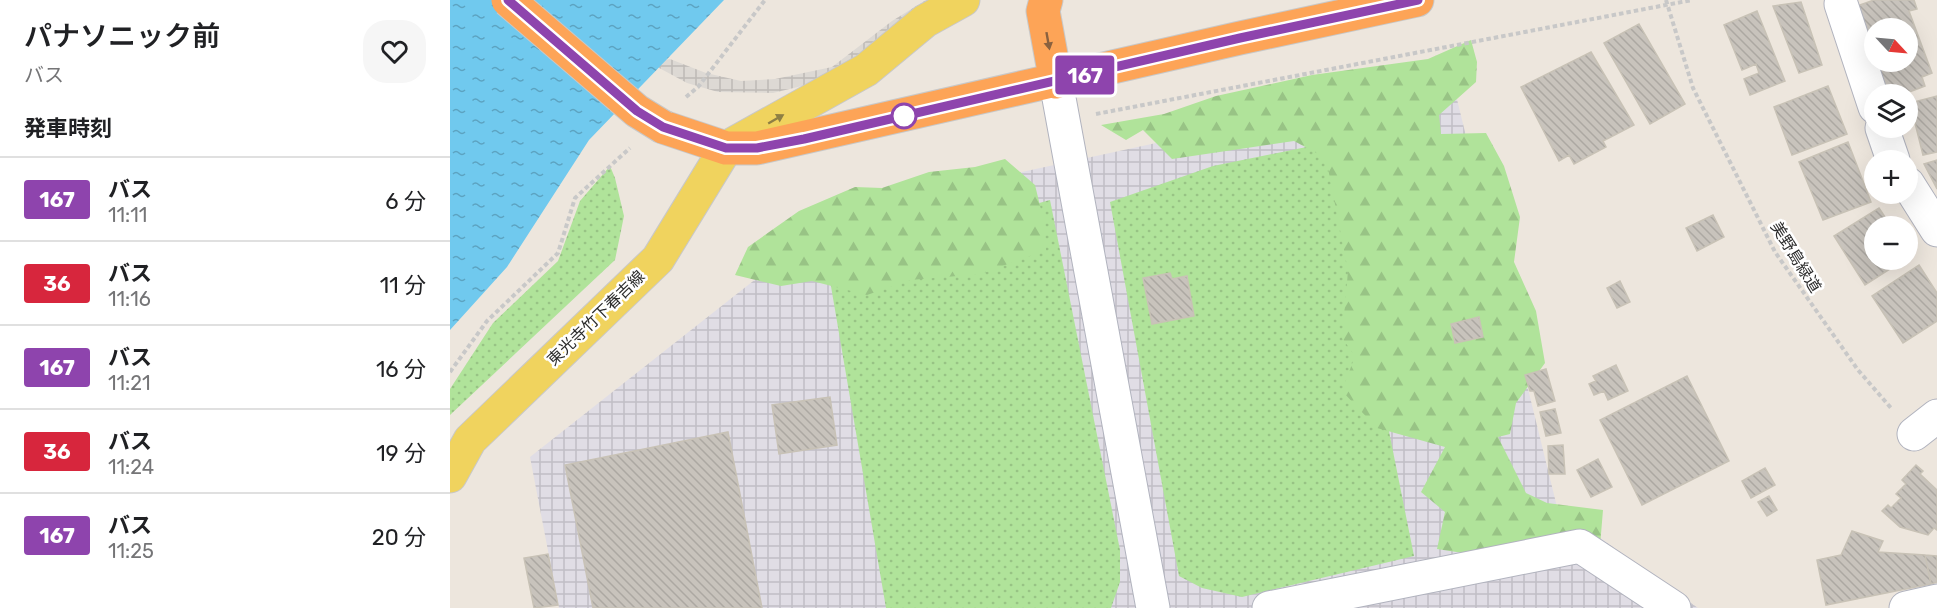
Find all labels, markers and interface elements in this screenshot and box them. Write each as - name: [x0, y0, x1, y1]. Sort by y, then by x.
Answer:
- north arrow: [1864, 18, 1918, 72]
- map controls: [1864, 18, 1918, 270]
- text: パナソニック前: [24, 20, 220, 53]
- button: heart: [363, 20, 426, 83]
- one-way arrow: [1044, 31, 1053, 50]
- line badge: 167: [1050, 56, 1120, 94]
- text: バス: [24, 63, 64, 87]
- text: 167: [1067, 63, 1103, 88]
- button: layers: [1864, 84, 1918, 138]
- unlabelled marker: [891, 103, 917, 129]
- one-way arrow: [768, 114, 785, 124]
- text: 発車時刻: [24, 115, 112, 142]
- button: +: [1864, 150, 1918, 204]
- text: バス: [108, 176, 152, 203]
- text: 167: [39, 187, 75, 212]
- text: 6 分: [385, 188, 426, 215]
- text: 11:11: [108, 203, 147, 227]
- button: −: [1864, 216, 1918, 270]
- street label: 美野島緑道: [1767, 218, 1825, 296]
- text: バス: [108, 260, 152, 287]
- street label: 東光寺竹下春吉線: [543, 267, 649, 369]
- text: 36: [43, 271, 71, 296]
- text: 11 分: [380, 272, 426, 299]
- text: 11:16: [108, 287, 151, 311]
- text: バス: [108, 344, 152, 371]
- text: 167: [39, 355, 75, 380]
- text: 16 分: [376, 356, 426, 383]
- text: 11:21: [108, 371, 151, 395]
- text: バス: [108, 428, 152, 455]
- text: 36: [43, 439, 71, 464]
- text: 19 分: [376, 440, 426, 467]
- text: 11:24: [108, 455, 154, 479]
- text: バス: [108, 512, 152, 539]
- text: 167: [39, 523, 75, 548]
- text: 20 分: [372, 524, 426, 551]
- text: 11:25: [108, 539, 154, 563]

